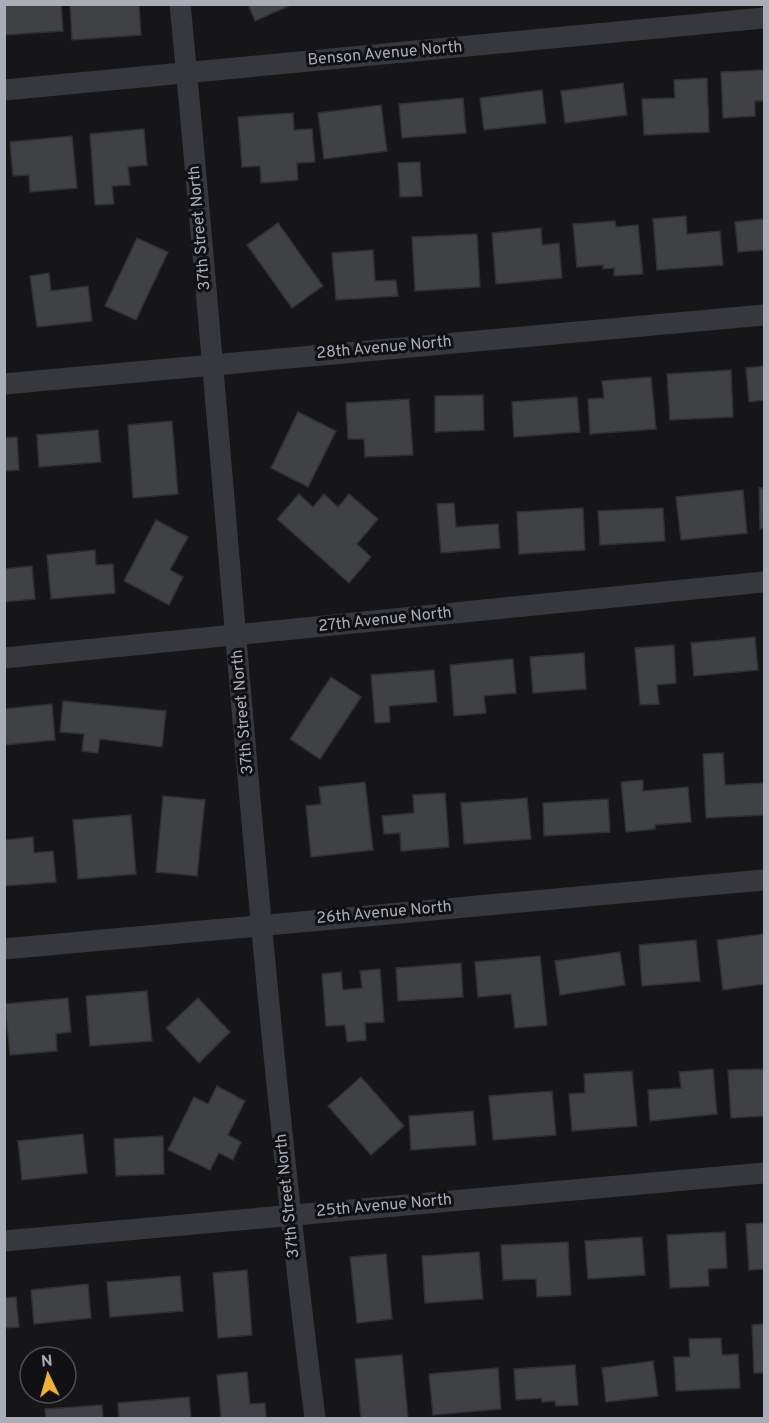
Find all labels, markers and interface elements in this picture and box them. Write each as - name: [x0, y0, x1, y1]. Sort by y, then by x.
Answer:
- street label: Benson Avenue North: [307, 37, 463, 71]
- street label: 37th Street North: [185, 165, 215, 291]
- street label: 28th Avenue North: [315, 332, 453, 364]
- street label: 27th Avenue North: [317, 603, 453, 637]
- street label: 37th Street North: [228, 649, 258, 775]
- street label: 26th Avenue North: [315, 897, 453, 929]
- street label: 37th Street North: [272, 1133, 304, 1259]
- street label: 25th Avenue North: [315, 1190, 453, 1222]
- north arrow: [18, 1345, 78, 1405]
- text: N: [40, 1352, 53, 1373]

